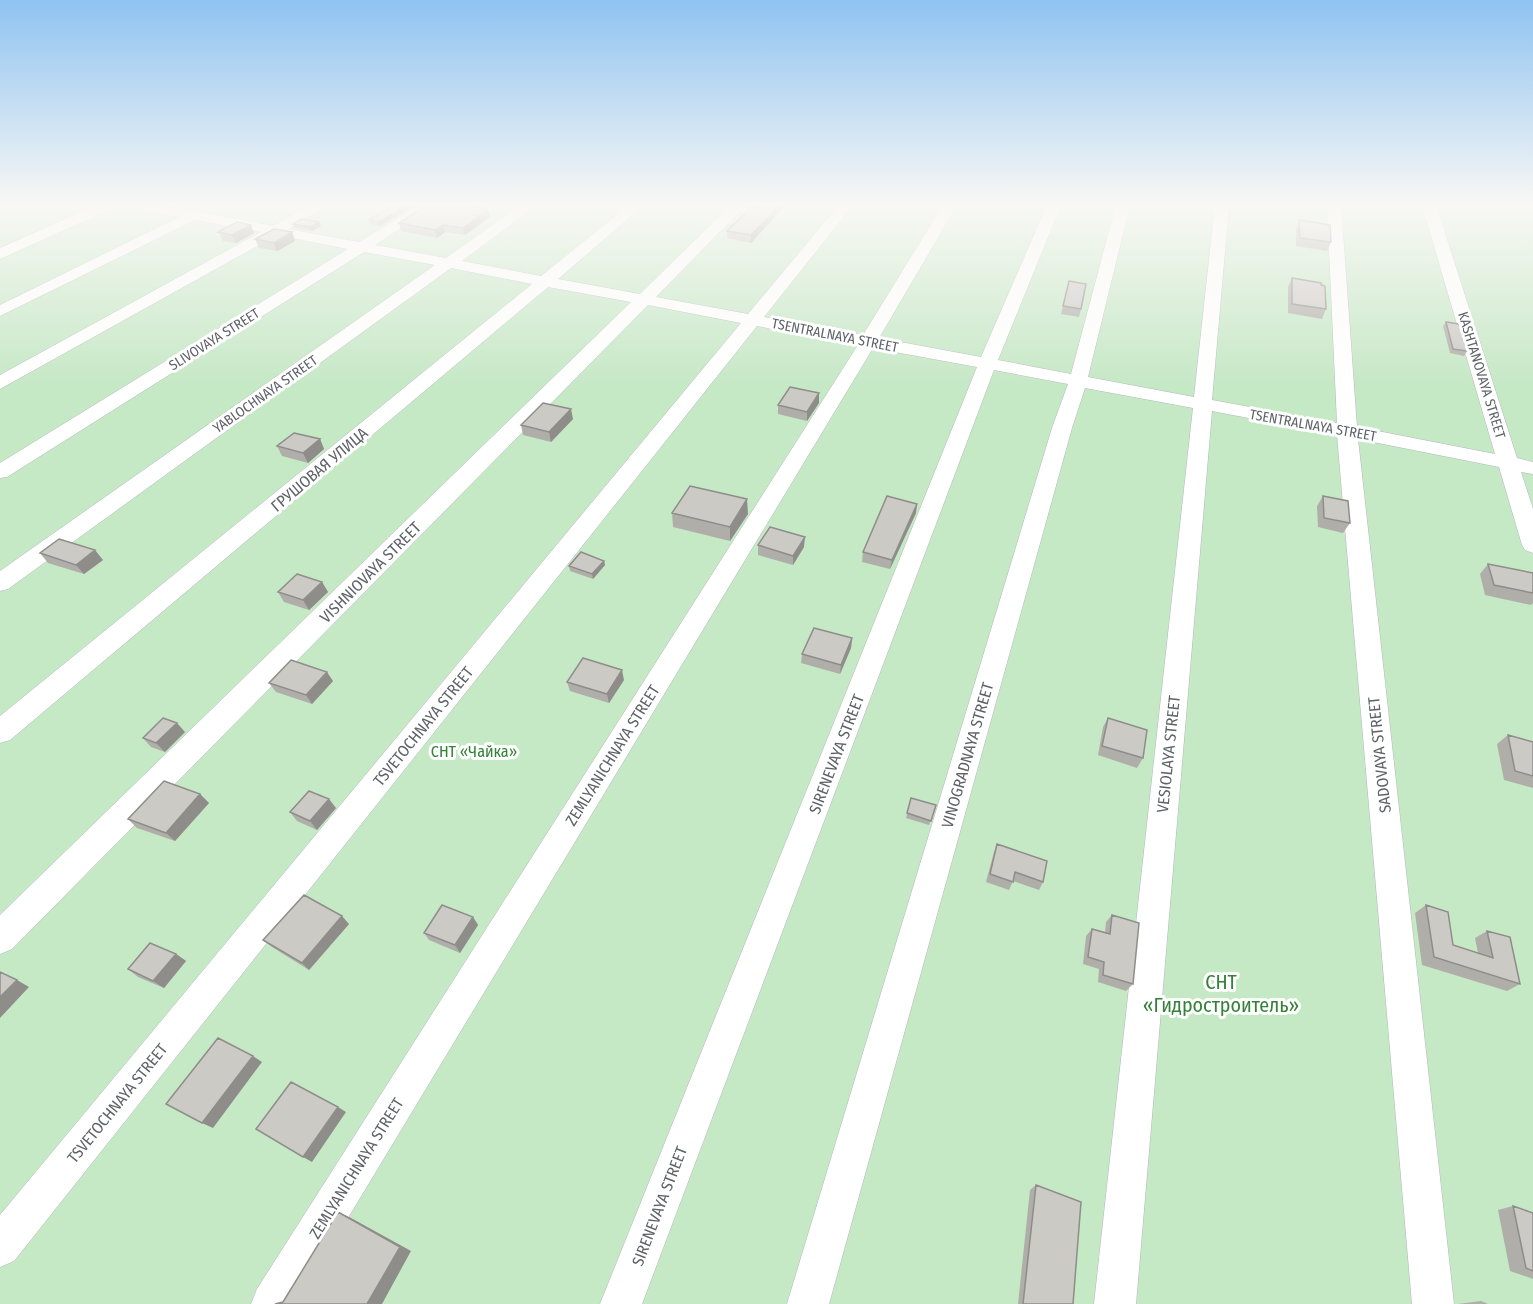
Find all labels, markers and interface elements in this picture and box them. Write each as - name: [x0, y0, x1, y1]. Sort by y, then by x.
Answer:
- street label: SLIVOVAYA STREET: [166, 305, 263, 374]
- street label: KASHTANOVAYA STREET: [1454, 310, 1509, 441]
- street label: TSENTRALNAYA STREET: [770, 315, 900, 356]
- street label: YABLOCHNAYA STREET: [210, 352, 321, 437]
- street label: TSENTRALNAYA STREET: [1248, 406, 1378, 445]
- street label: ГРУШОВАЯ УЛИЦА: [267, 423, 372, 515]
- street label: VISHNIOVAYA STREET: [316, 518, 425, 627]
- street label: TSVETOCHNAYA STREET: [369, 662, 478, 790]
- street label: VINOGRADNAYA STREET: [938, 680, 998, 830]
- street label: ZEMLYANICHNAYA STREET: [561, 681, 664, 829]
- street label: SIRENEVAYA STREET: [805, 691, 868, 817]
- street label: VESIOLAYA STREET: [1153, 694, 1184, 814]
- street label: SADOVAYA STREET: [1364, 695, 1395, 814]
- park label: СНТ «Чайка»: [431, 742, 517, 761]
- park label: СНТ «Гидростроитель»: [1143, 970, 1299, 1017]
- street label: TSVETOCHNAYA STREET: [63, 1039, 172, 1167]
- street label: ZEMLYANICHNAYA STREET: [305, 1094, 408, 1242]
- street label: SIRENEVAYA STREET: [628, 1143, 691, 1269]

